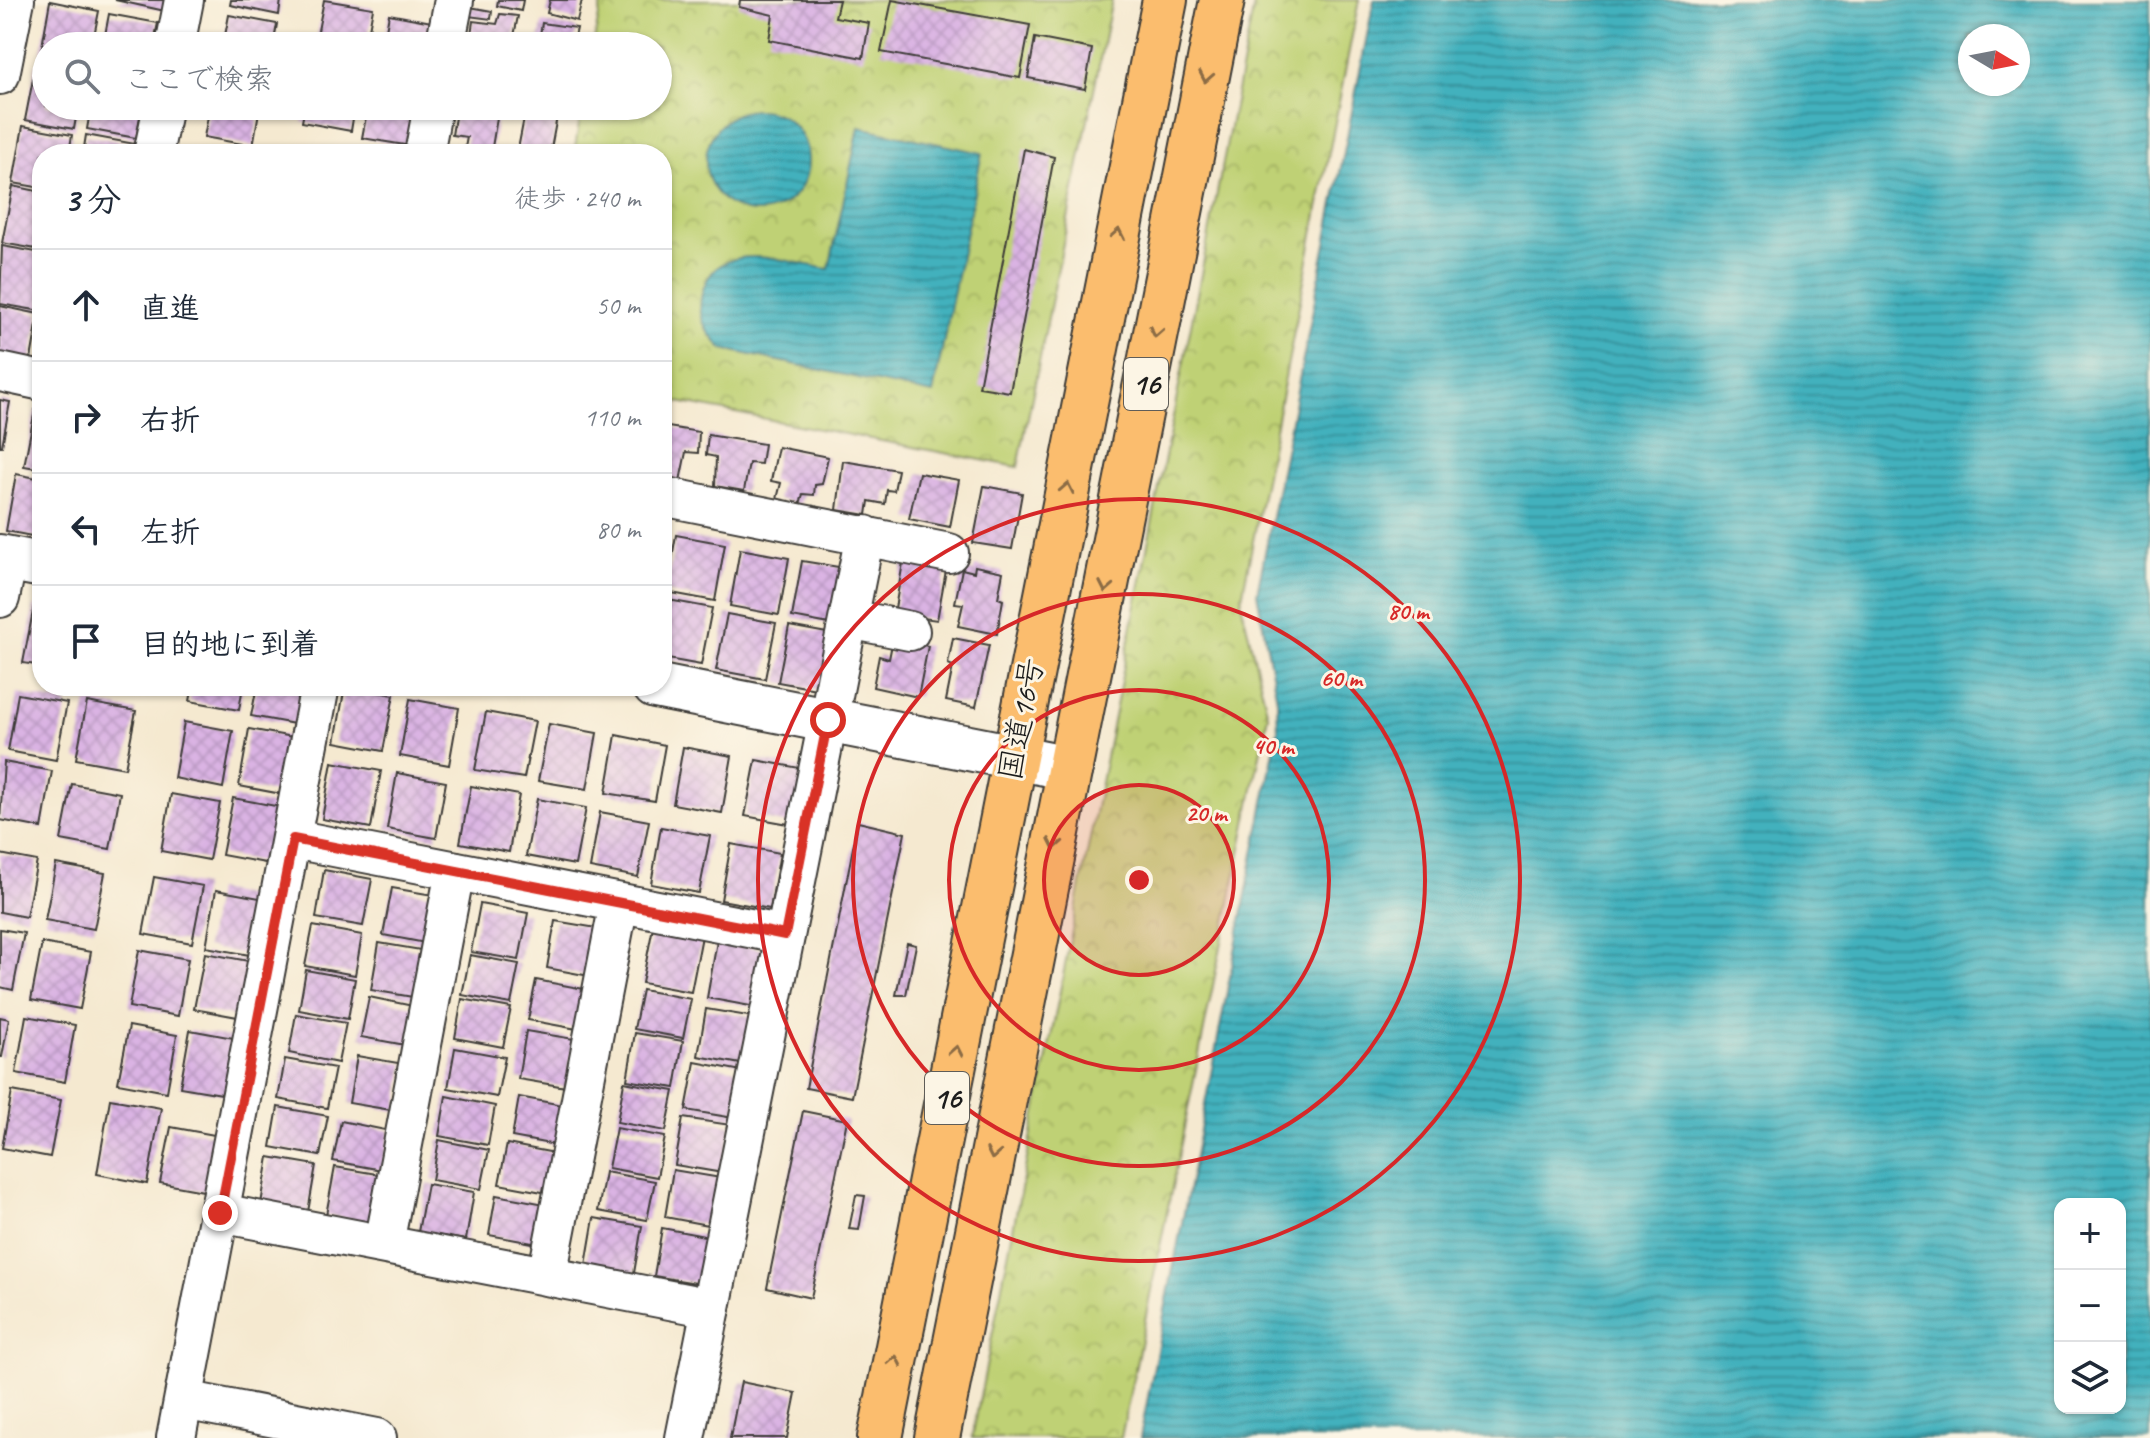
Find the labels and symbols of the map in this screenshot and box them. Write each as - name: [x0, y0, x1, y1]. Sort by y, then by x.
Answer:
- north arrow: [1958, 24, 2030, 96]
- one-way arrow: [1199, 70, 1216, 83]
- one-way arrow: [1109, 227, 1126, 240]
- one-way arrow: [1148, 324, 1165, 338]
- road number: 16: [1124, 358, 1168, 410]
- one-way arrow: [1058, 482, 1075, 496]
- one-way arrow: [1098, 580, 1115, 593]
- text: 80 m: [1387, 596, 1431, 626]
- street label: 国道16号: [989, 654, 1053, 784]
- text: 60 m: [1320, 663, 1364, 693]
- route start: [810, 702, 846, 738]
- text: 40 m: [1252, 731, 1296, 761]
- text: 20 m: [1185, 798, 1229, 828]
- one-way arrow: [1047, 838, 1064, 851]
- centre of rings: [1125, 866, 1153, 894]
- one-way arrow: [946, 1045, 963, 1058]
- road number: 16: [925, 1072, 969, 1124]
- one-way arrow: [986, 1148, 1003, 1161]
- route end: [202, 1195, 238, 1231]
- one-way arrow: [885, 1355, 902, 1368]

